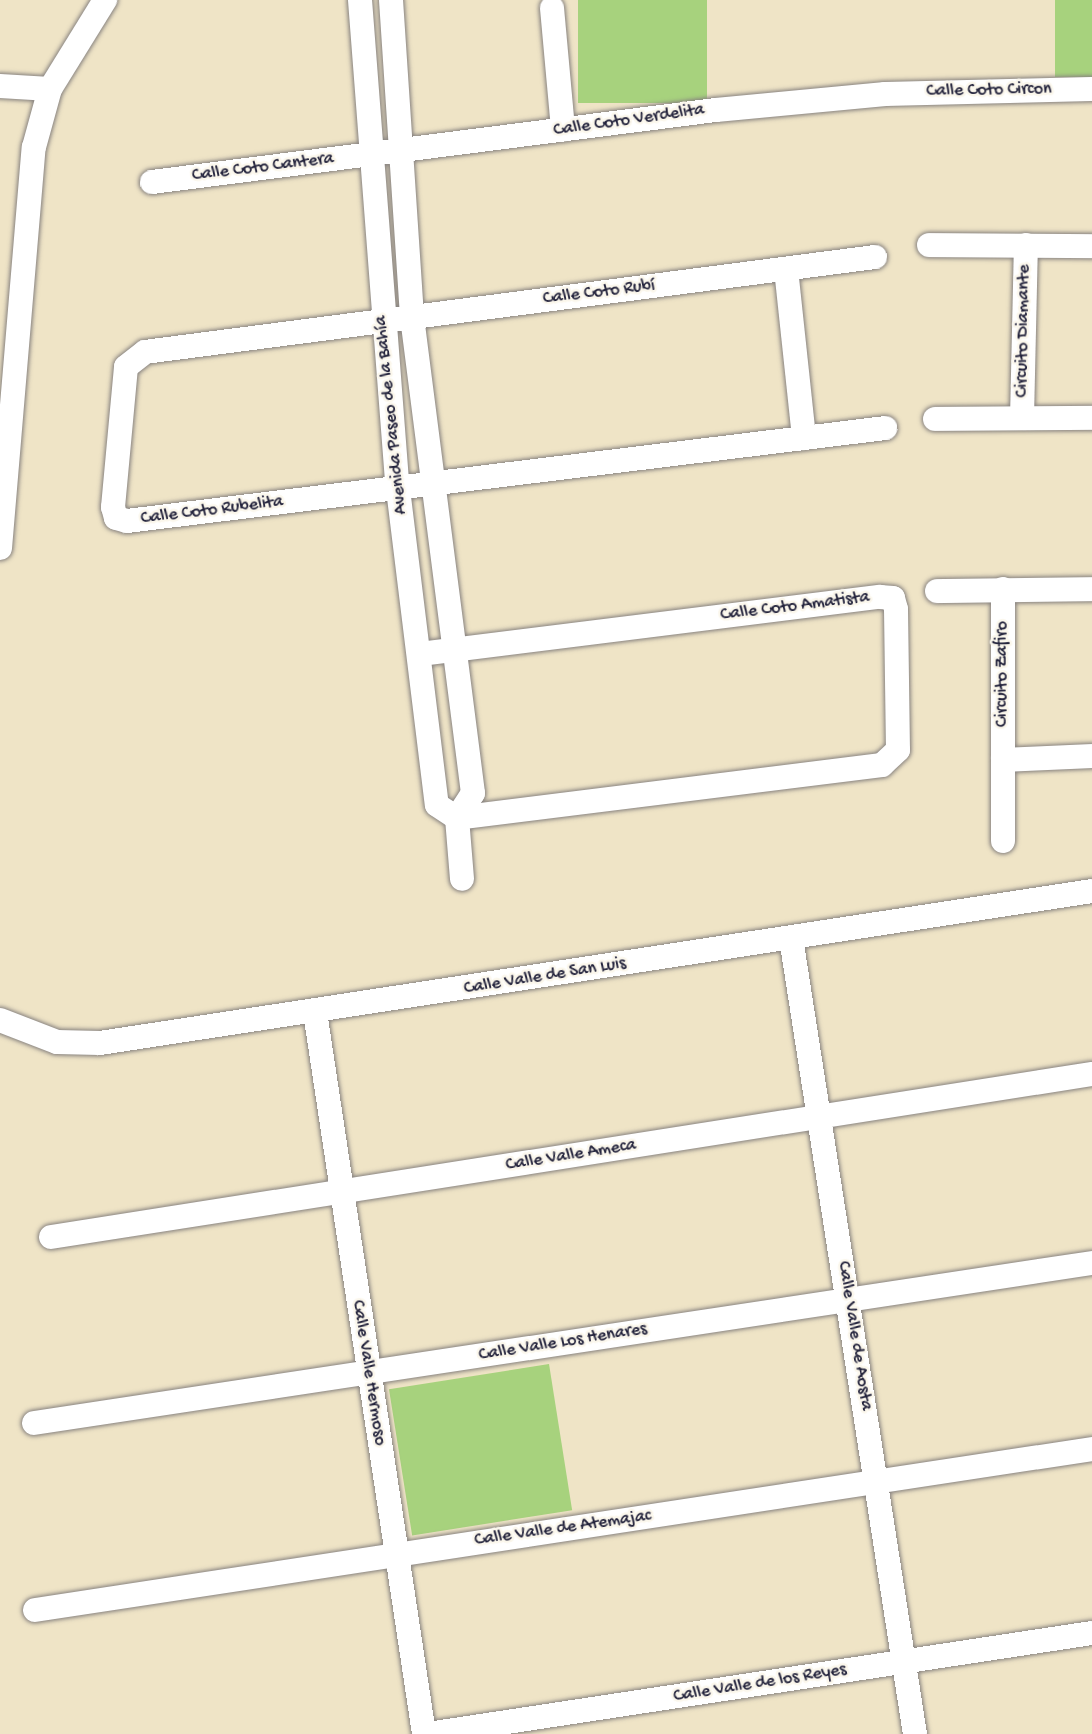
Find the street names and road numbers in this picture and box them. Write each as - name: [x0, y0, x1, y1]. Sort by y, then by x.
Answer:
- street label: Calle Coto Circon: [926, 79, 1052, 103]
- street label: Calle Coto Verdelita: [552, 100, 706, 142]
- street label: Calle Coto Cantera: [191, 149, 335, 187]
- street label: Circuito Diamante: [1012, 264, 1036, 398]
- street label: Calle Coto Rubí: [542, 275, 656, 311]
- street label: Avenida Paseo de la Bahía: [371, 315, 413, 515]
- street label: Calle Coto Rubelita: [140, 492, 284, 530]
- street label: Calle Coto Amatista: [719, 587, 871, 627]
- street label: Circuito Zafiro: [992, 621, 1014, 727]
- street label: Calle Valle de San Luis: [463, 954, 627, 1000]
- street label: Calle Valle Ameca: [504, 1135, 638, 1177]
- street label: Calle Valle de Aosta: [832, 1260, 876, 1412]
- street label: Calle Valle Hermoso: [346, 1299, 390, 1447]
- street label: Calle Valle Los Henares: [477, 1319, 649, 1367]
- street label: Calle Valle de Atemajac: [473, 1506, 653, 1552]
- street label: Calle Valle de los Reyes: [672, 1660, 848, 1708]

